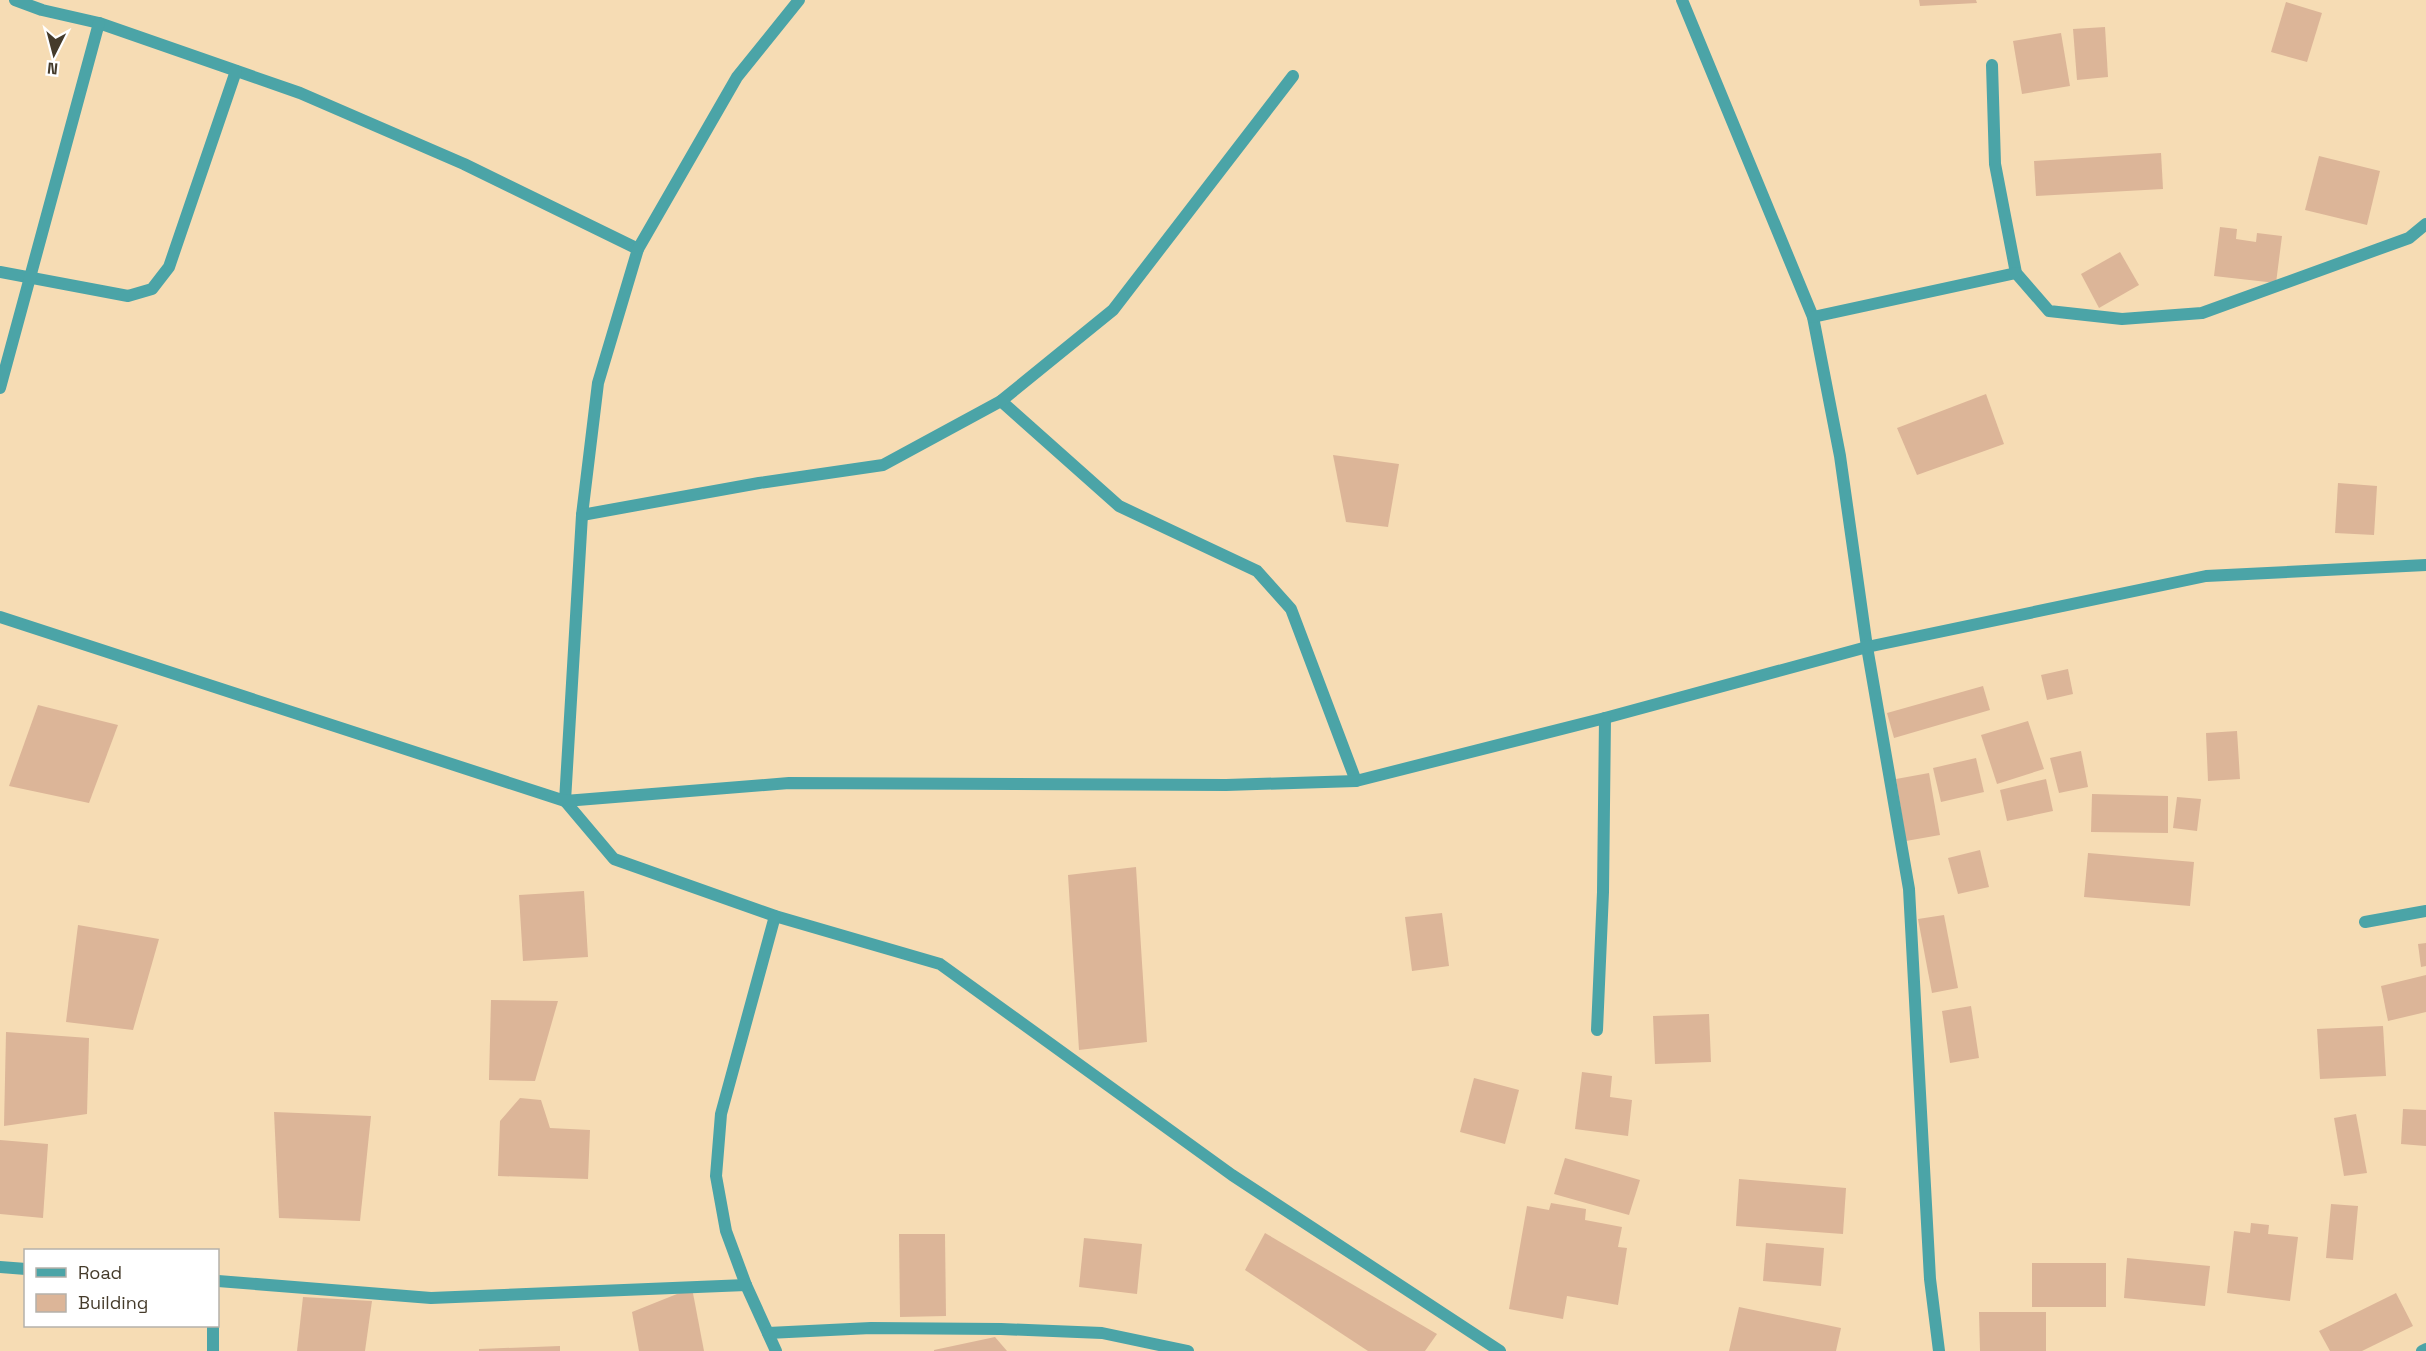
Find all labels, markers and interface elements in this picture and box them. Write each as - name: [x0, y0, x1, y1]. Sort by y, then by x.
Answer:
- north arrow: [24, 24, 84, 84]
- text: N: [46, 57, 59, 79]
- legend: [24, 1249, 219, 1327]
- text: Road: [78, 1261, 122, 1284]
- text: Building: [78, 1291, 148, 1314]

